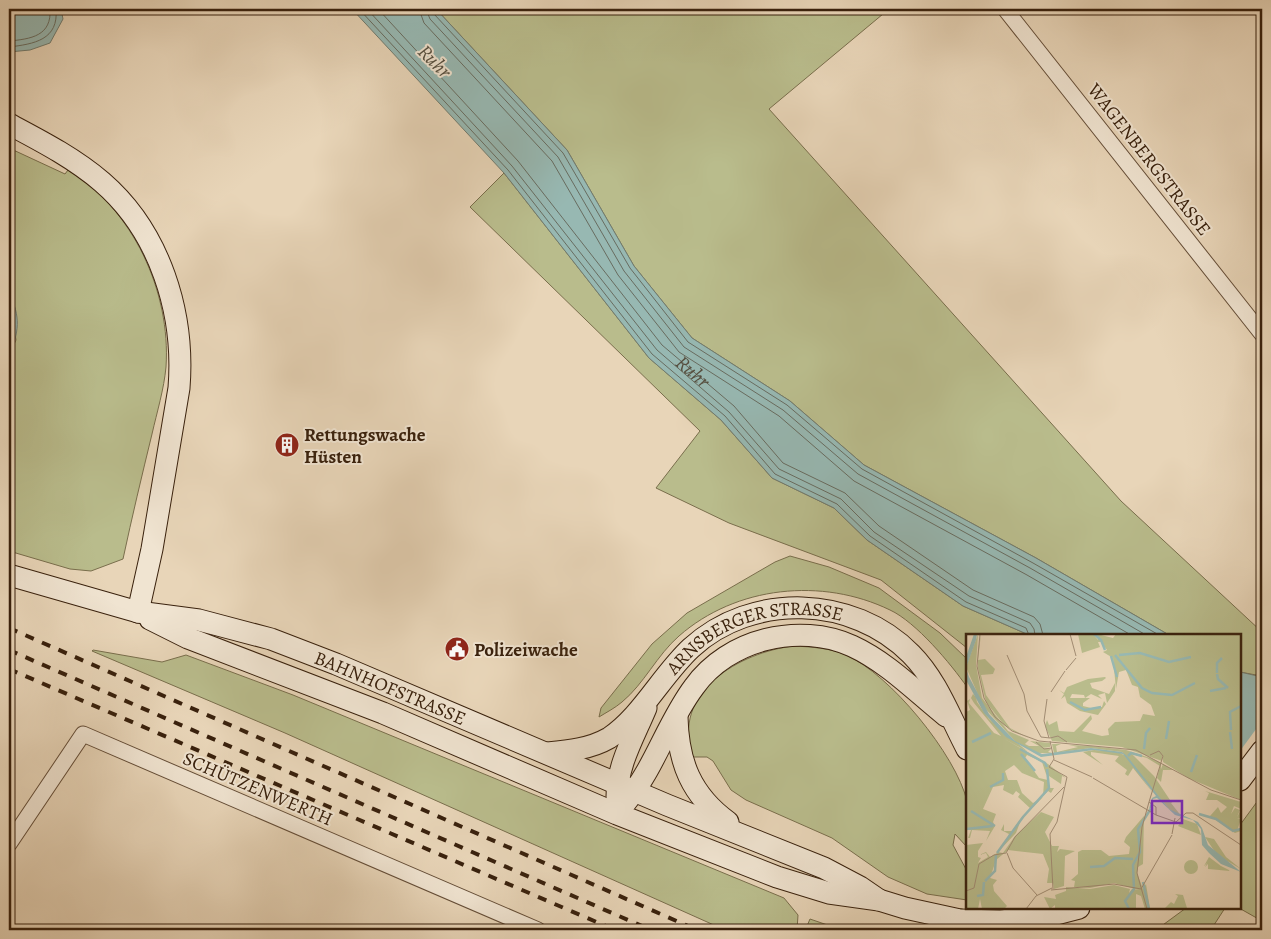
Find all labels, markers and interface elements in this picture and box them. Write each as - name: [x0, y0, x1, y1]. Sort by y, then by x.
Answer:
- water label: Ruhr: [412, 39, 458, 85]
- street label: WAGENBERGSTRASSE: [1081, 77, 1217, 241]
- water label: Ruhr: [670, 349, 717, 395]
- place label: Rettungswache Hüsten: [304, 422, 426, 470]
- building icon: Rettungswache Hüsten: [274, 432, 300, 458]
- street label: ARNSBERGER STRASSE: [660, 596, 846, 681]
- inset map: [966, 634, 1241, 909]
- public building icon: Polizeiwache: [444, 636, 470, 662]
- place label: Polizeiwache: [474, 637, 578, 663]
- street label: BAHNHOFSTRASSE: [310, 645, 470, 732]
- street label: SCHÜTZENWERTH: [179, 746, 337, 832]

